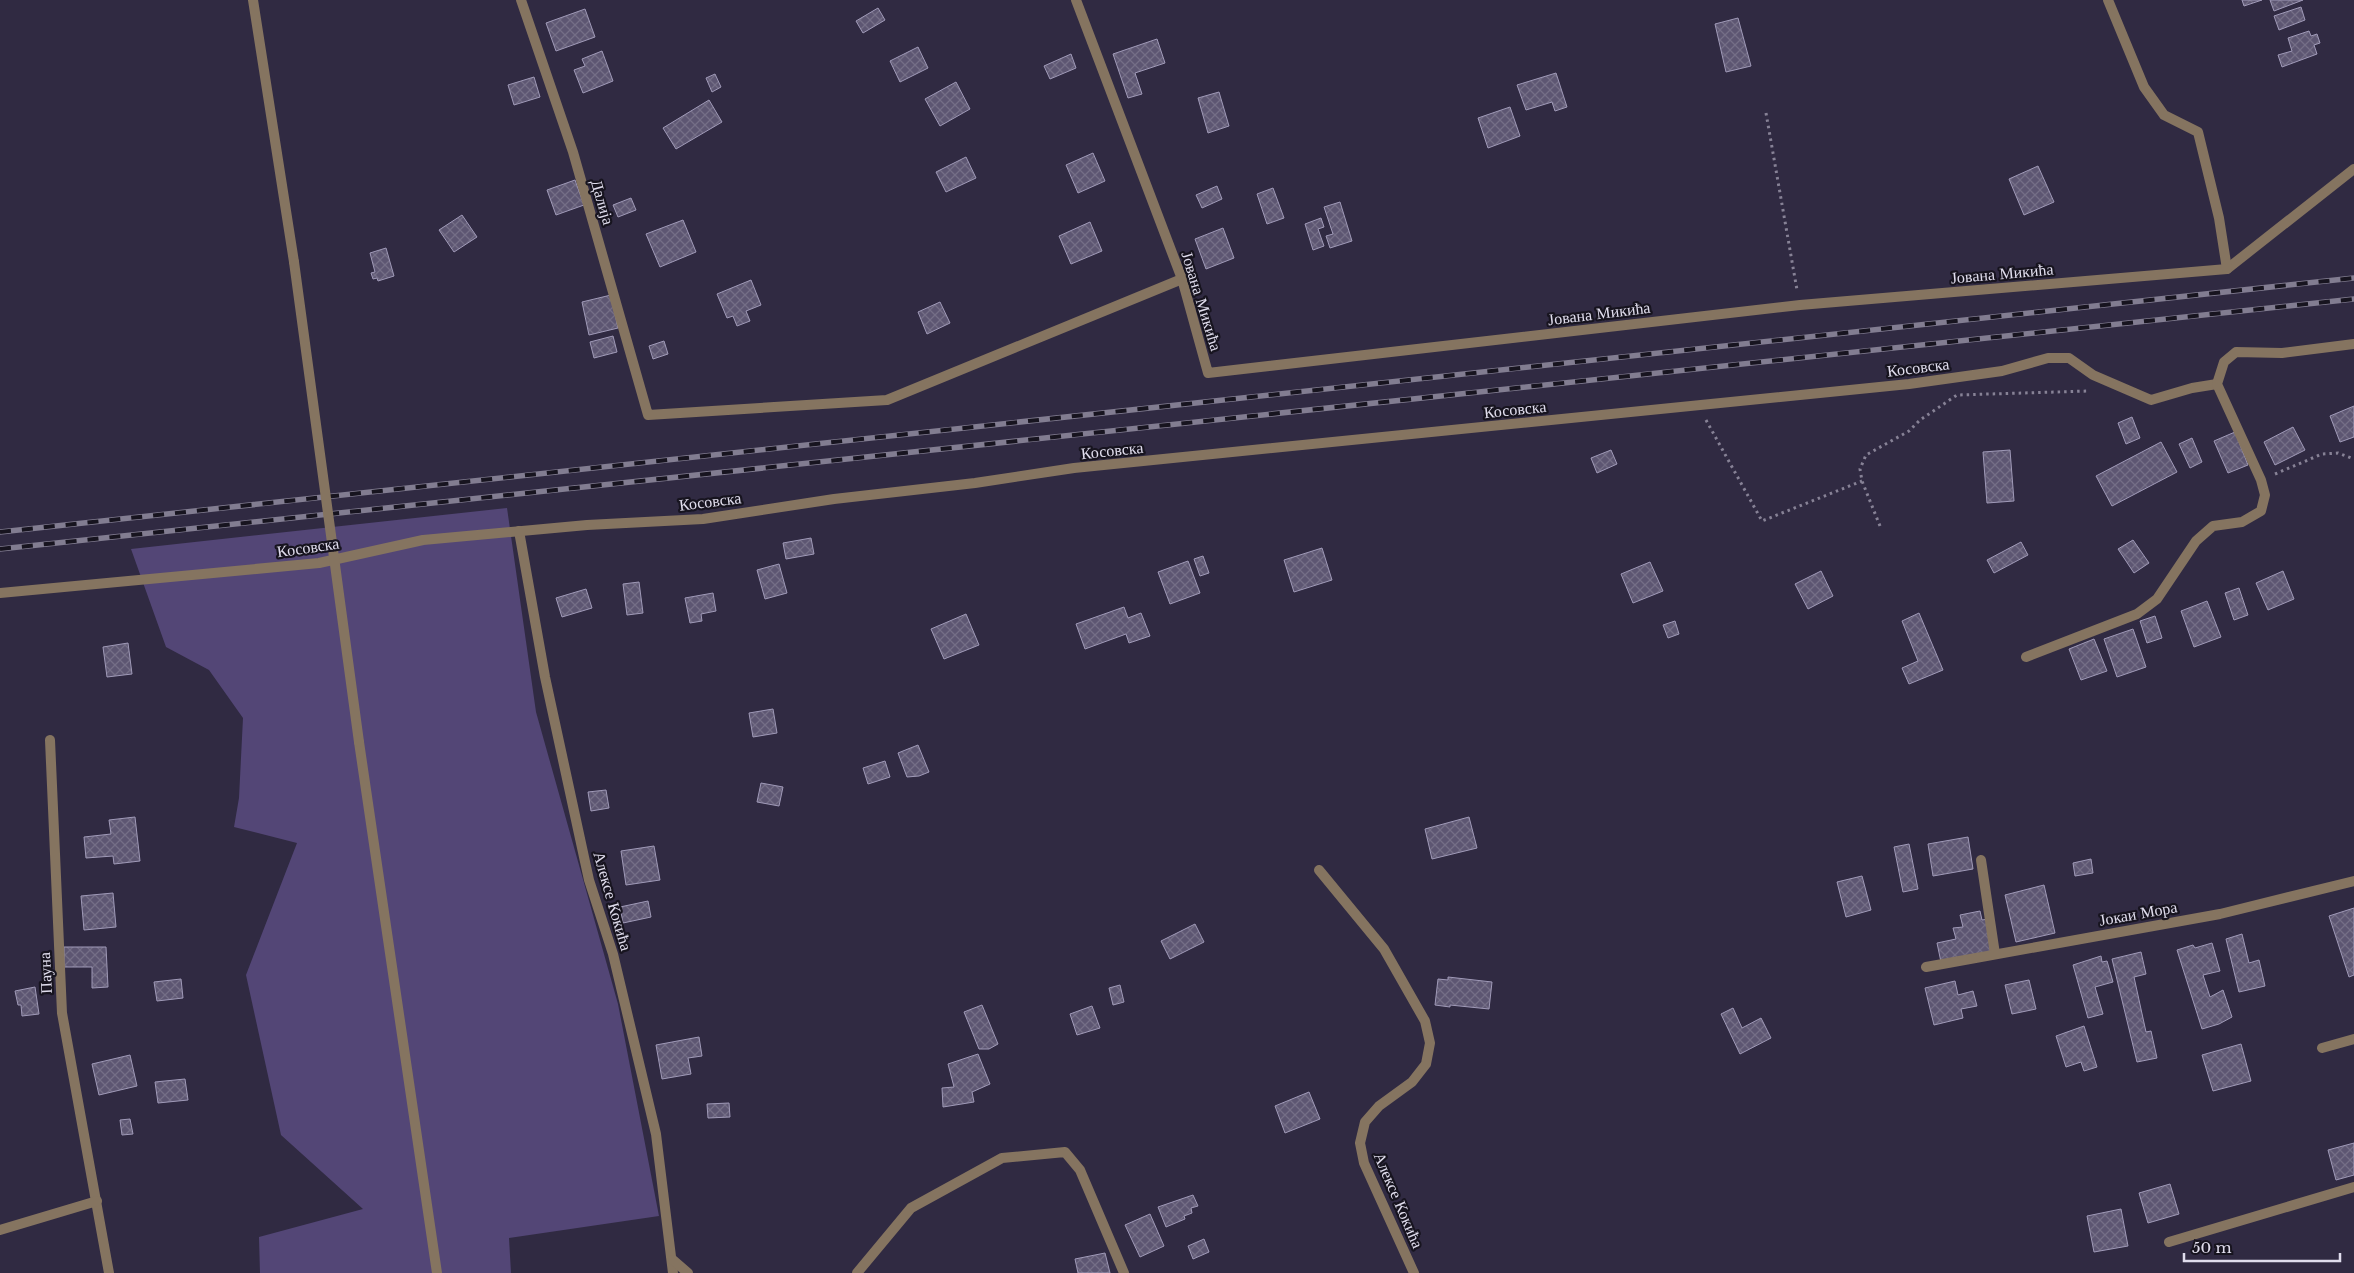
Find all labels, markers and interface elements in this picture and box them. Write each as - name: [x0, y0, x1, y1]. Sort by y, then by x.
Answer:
- street label: Далија: [587, 177, 619, 227]
- street label: Јована Микића: [1177, 249, 1227, 353]
- street label: Јована Микића: [1950, 259, 2054, 287]
- street label: Јована Микића: [1547, 297, 1651, 329]
- street label: Косовска: [1886, 353, 1950, 381]
- street label: Косовска: [1483, 396, 1547, 422]
- street label: Косовска: [1080, 437, 1144, 463]
- street label: Косовска: [678, 487, 742, 515]
- street label: Косовска: [276, 533, 340, 561]
- street label: Алексе Кокића: [589, 849, 637, 953]
- street label: Јокаи Мора: [2097, 896, 2179, 930]
- street label: Пауна: [34, 952, 56, 994]
- street label: Алексе Кокића: [1370, 1149, 1428, 1251]
- scale bar: [2184, 1230, 2340, 1262]
- text: 50 m: [2192, 1238, 2232, 1257]

